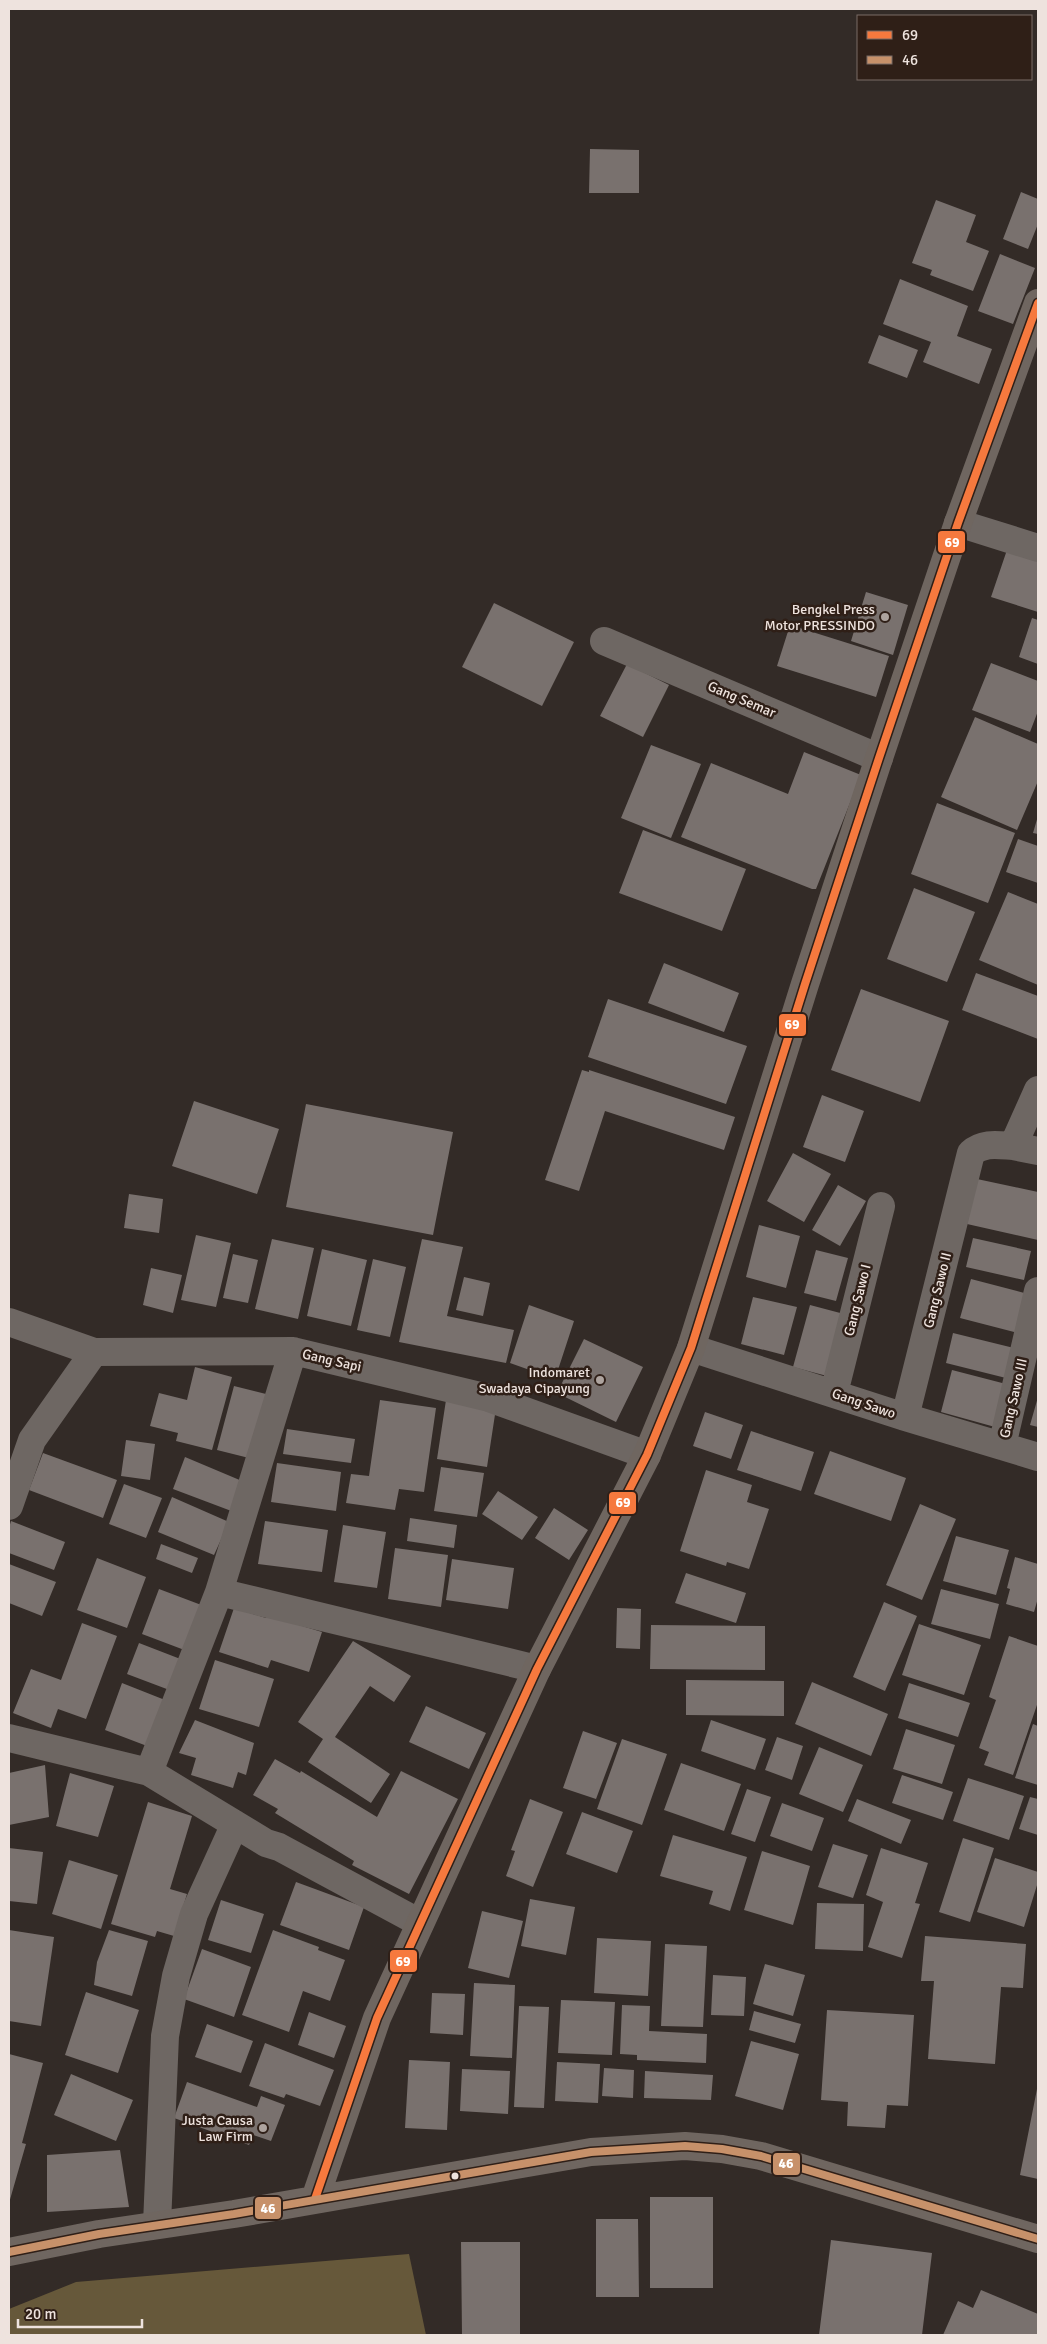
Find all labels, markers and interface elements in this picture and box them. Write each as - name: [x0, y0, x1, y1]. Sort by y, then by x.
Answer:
- legend: [857, 15, 1032, 80]
- text: 69: [902, 26, 918, 44]
- text: 46: [902, 51, 918, 69]
- line badge: 69: [937, 530, 966, 554]
- text: 69: [944, 534, 960, 551]
- place label: Bengkel Press Motor PRESSINDO: [765, 601, 875, 634]
- marker: Bengkel Press Motor PRESSINDO: [879, 611, 891, 623]
- street label: Gang Semar: [705, 677, 779, 722]
- line badge: 69: [778, 1013, 807, 1037]
- text: 69: [784, 1016, 800, 1033]
- street label: Gang Sawo II: [920, 1250, 955, 1330]
- street label: Gang Sawo I: [840, 1262, 875, 1338]
- street label: Gang Sapi: [301, 1345, 363, 1376]
- street label: Gang Sawo III: [996, 1356, 1031, 1440]
- place label: Indomaret Swadaya Cipayung: [479, 1364, 590, 1397]
- marker: Indomaret Swadaya Cipayung: [594, 1374, 606, 1386]
- street label: Gang Sawo: [830, 1385, 898, 1422]
- line badge: 69: [608, 1491, 637, 1515]
- text: 69: [615, 1494, 631, 1511]
- line badge: 69: [389, 1949, 418, 1973]
- text: 69: [395, 1953, 411, 1970]
- place label: Justa Causa Law Firm: [182, 2112, 253, 2145]
- marker: Justa Causa Law Firm: [257, 2122, 269, 2134]
- line badge: 46: [772, 2152, 801, 2176]
- text: 46: [778, 2155, 794, 2172]
- unlabelled marker: [450, 2171, 460, 2181]
- line badge: 46: [254, 2196, 282, 2220]
- text: 46: [260, 2200, 276, 2217]
- scale bar: [18, 2296, 141, 2328]
- text: 20 m: [25, 2305, 56, 2323]

